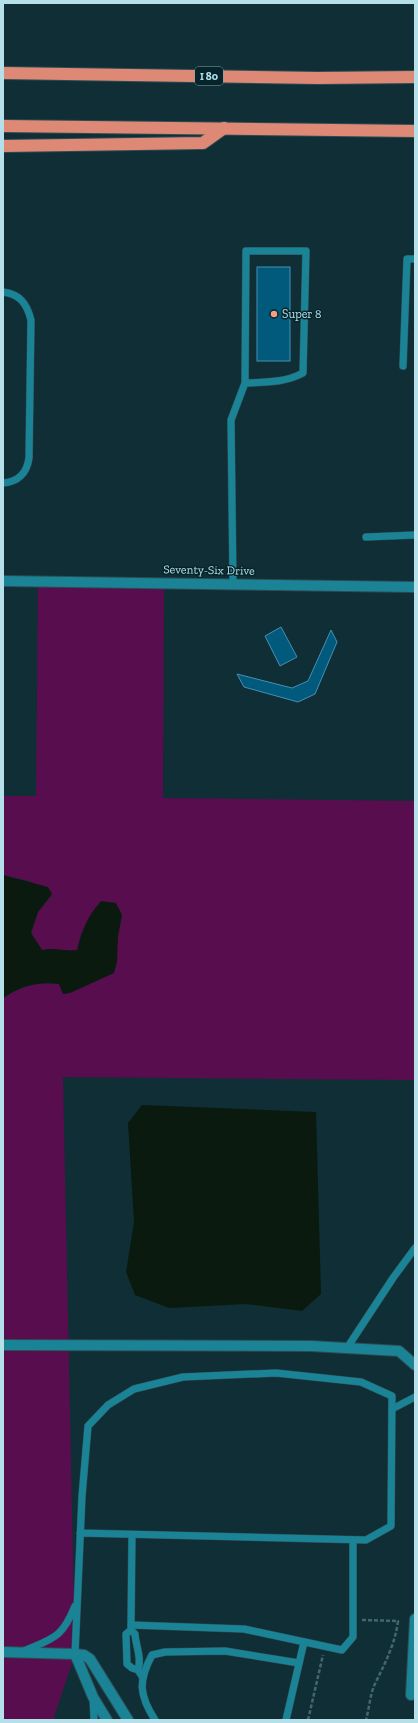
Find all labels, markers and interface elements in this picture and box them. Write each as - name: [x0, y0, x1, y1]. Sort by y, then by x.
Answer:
- road number: I 80: [195, 67, 223, 85]
- place label: Super 8: [282, 307, 321, 321]
- marker: Super 8: [269, 309, 279, 319]
- street label: Seventy-Six Drive: [163, 562, 255, 578]

